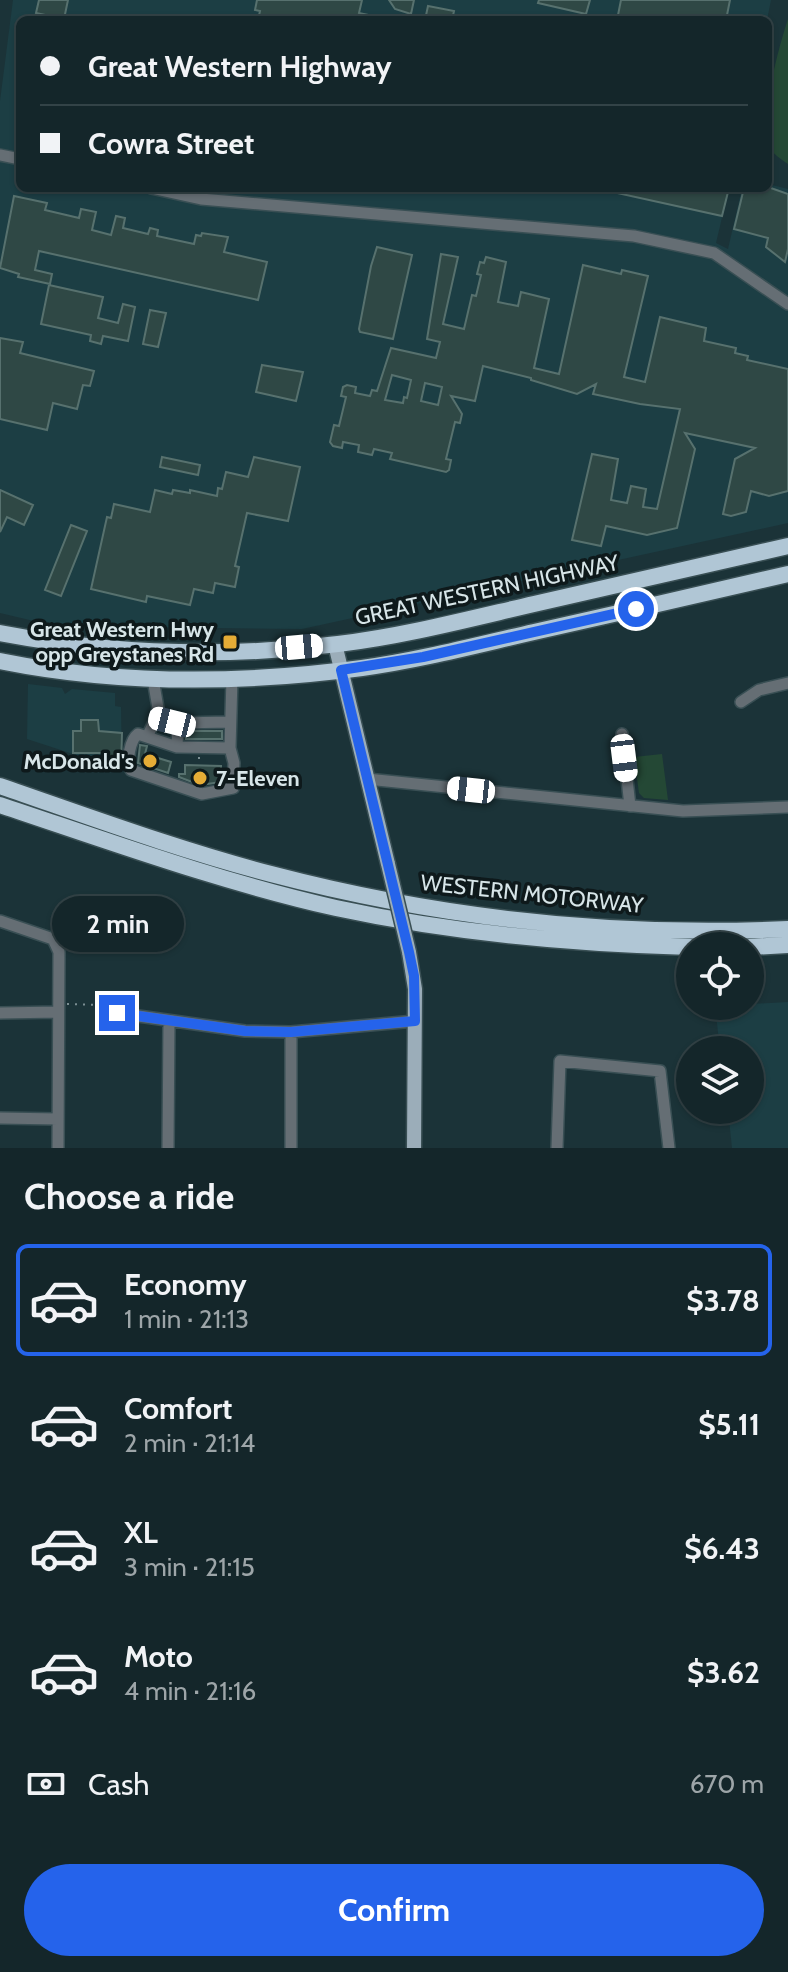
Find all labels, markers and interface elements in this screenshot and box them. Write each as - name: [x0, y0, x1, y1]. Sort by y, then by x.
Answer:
- text: Great Western Highway: [88, 48, 392, 85]
- text: Cowra Street: [88, 125, 254, 162]
- street label: GREAT WESTERN HIGHWAY: [353, 549, 622, 631]
- route start: [618, 591, 654, 627]
- place label: Great Western Hwy opp Greystanes Rd: [30, 616, 214, 668]
- marker: Great Western Hwy opp Greystanes Rd: [221, 633, 239, 651]
- car: [274, 633, 324, 661]
- car: [146, 705, 198, 739]
- car: [609, 733, 639, 783]
- place label: McDonald's: [23, 748, 134, 775]
- marker: McDonald's: [141, 752, 159, 770]
- place label: 7-Eleven: [216, 765, 300, 792]
- marker: 7-Eleven: [191, 769, 209, 787]
- car: [446, 776, 496, 804]
- street label: WESTERN MOTORWAY: [419, 869, 645, 919]
- callout: 2 min: [51, 897, 183, 953]
- text: 2 min: [87, 908, 149, 940]
- map controls: [676, 932, 764, 1124]
- button: locate: [676, 932, 764, 1020]
- route end: [99, 995, 135, 1031]
- button: layers: [676, 1036, 764, 1124]
- text: Choose a ride: [24, 1174, 234, 1218]
- icon: car: [28, 1264, 100, 1336]
- text: Economy: [124, 1266, 247, 1303]
- text: $3.78: [686, 1282, 760, 1319]
- text: 1 min · 21:13: [124, 1303, 249, 1335]
- icon: car: [28, 1388, 100, 1460]
- text: Comfort: [124, 1390, 232, 1427]
- text: $5.11: [698, 1406, 760, 1443]
- text: 2 min · 21:14: [124, 1427, 255, 1459]
- icon: car: [28, 1512, 100, 1584]
- text: XL: [124, 1514, 158, 1551]
- text: $6.43: [684, 1530, 760, 1567]
- text: 3 min · 21:15: [124, 1551, 255, 1583]
- icon: car: [28, 1636, 100, 1708]
- text: Moto: [124, 1638, 193, 1675]
- text: $3.62: [687, 1654, 760, 1691]
- text: 4 min · 21:16: [124, 1675, 256, 1707]
- icon: cash: [24, 1762, 68, 1806]
- text: Cash: [88, 1766, 150, 1803]
- text: 670 m: [690, 1768, 764, 1800]
- button: Confirm: [24, 1864, 764, 1956]

